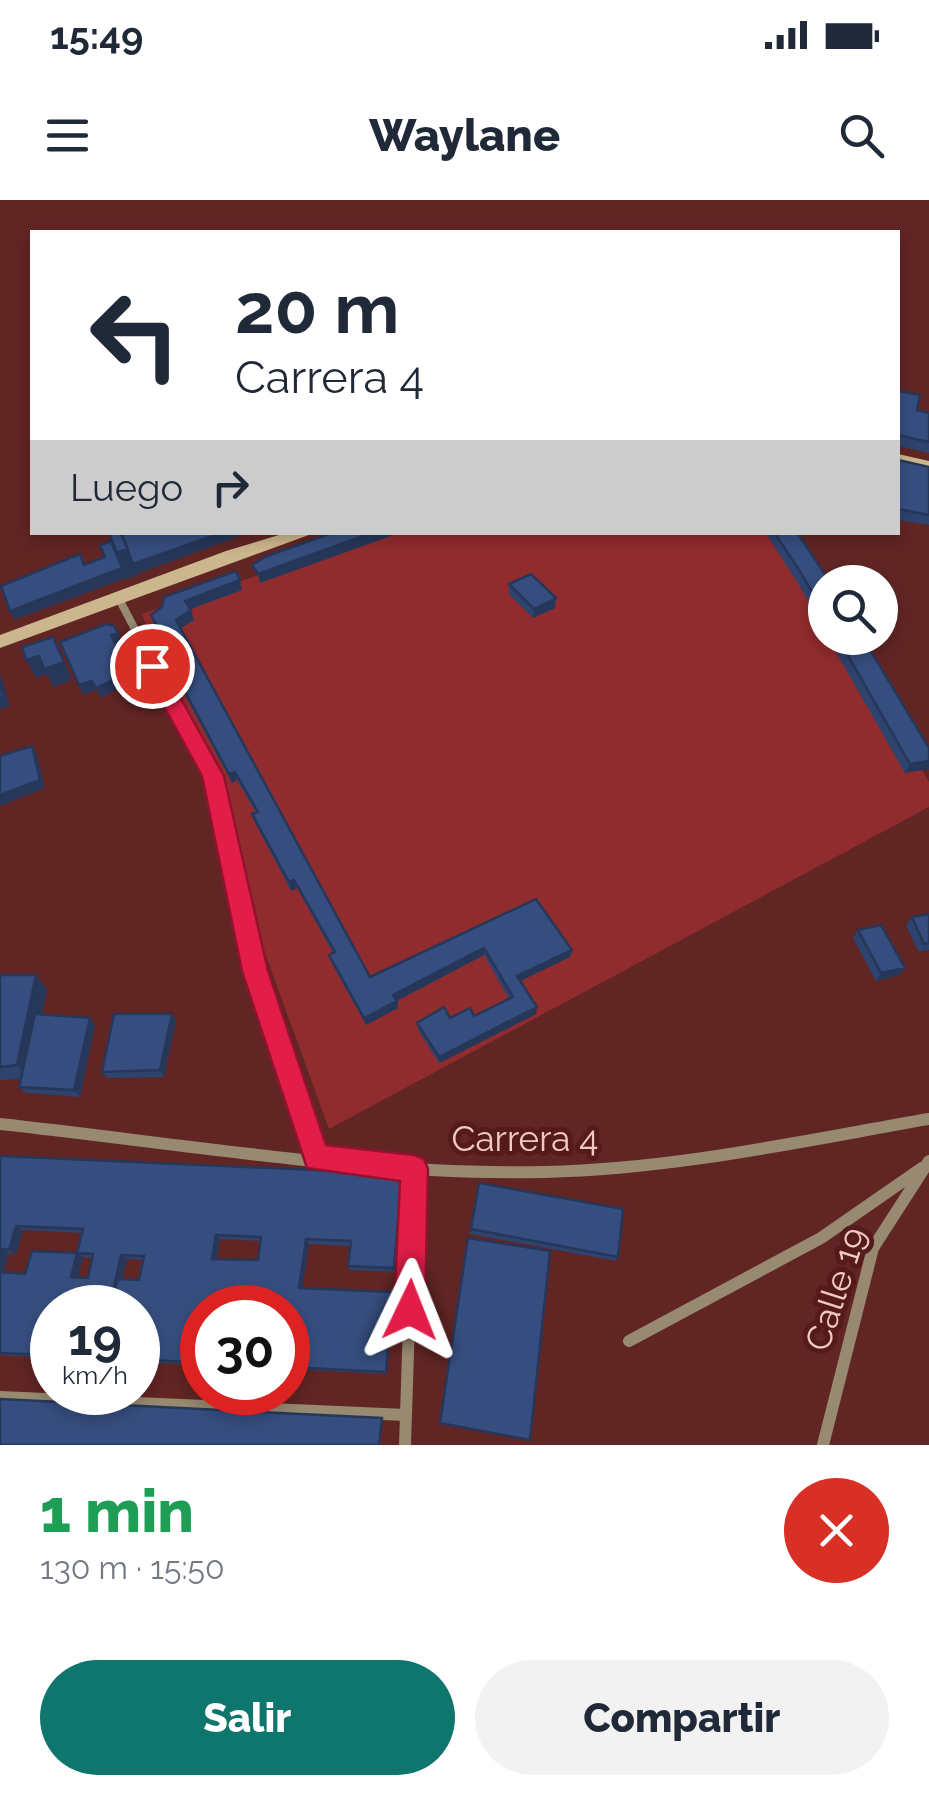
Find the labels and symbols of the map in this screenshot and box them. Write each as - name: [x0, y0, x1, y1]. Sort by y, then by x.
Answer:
- pin: [110, 624, 195, 709]
- street label: Carrera 4: [452, 1118, 598, 1159]
- street label: Calle 19: [796, 1222, 875, 1356]
- position arrow: [358, 1258, 462, 1362]
- speed limit sign: 30: [180, 1285, 310, 1415]

